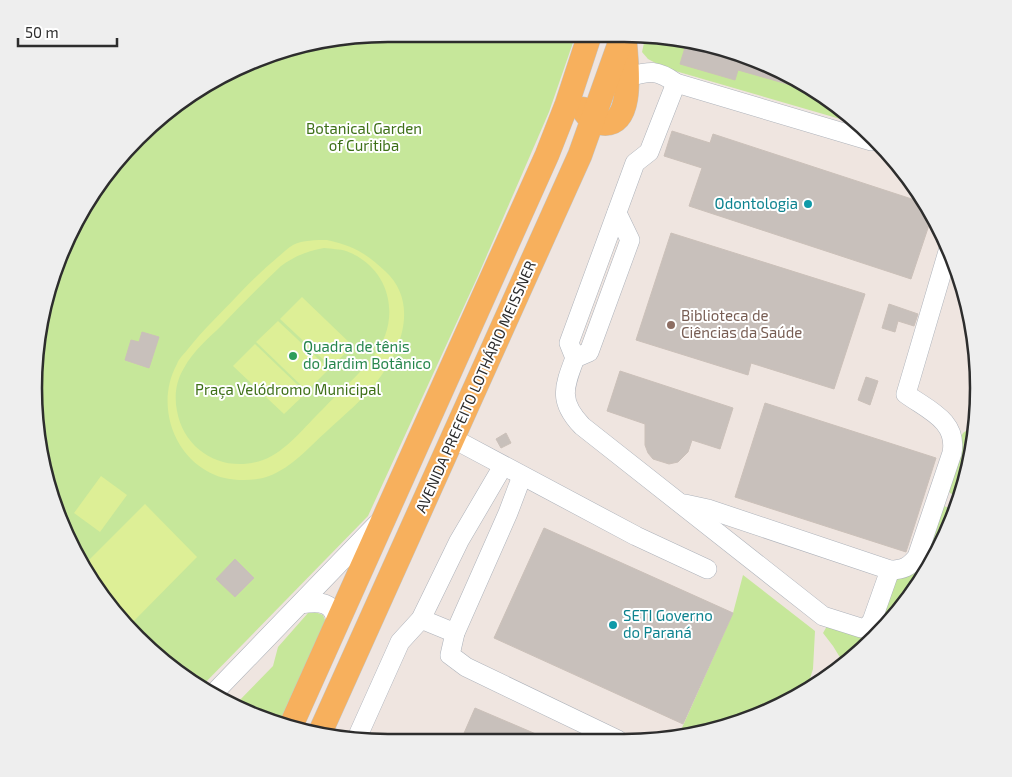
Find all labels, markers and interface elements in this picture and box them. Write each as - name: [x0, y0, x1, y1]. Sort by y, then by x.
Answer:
- scale bar: [18, 15, 116, 47]
- text: 50 m: [25, 23, 59, 41]
- park label: Botanical Garden of Curitiba: [306, 119, 422, 154]
- place label: Odontologia: [715, 194, 798, 212]
- marker: Odontologia: [802, 198, 814, 210]
- street label: AVENIDA PREFEITO LOTHÁRIO MEISSNER: [411, 258, 539, 516]
- place label: Biblioteca de Ciências da Saúde: [681, 306, 802, 341]
- marker: Biblioteca de Ciências da Saúde: [665, 319, 677, 331]
- place label: Quadra de tênis do Jardim Botânico: [303, 337, 431, 372]
- marker: Quadra de tênis do Jardim Botânico: [287, 350, 299, 362]
- park label: Praça Velódromo Municipal: [195, 380, 381, 399]
- place label: SETI Governo do Paraná: [623, 606, 713, 641]
- marker: SETI Governo do Paraná: [607, 619, 619, 631]

